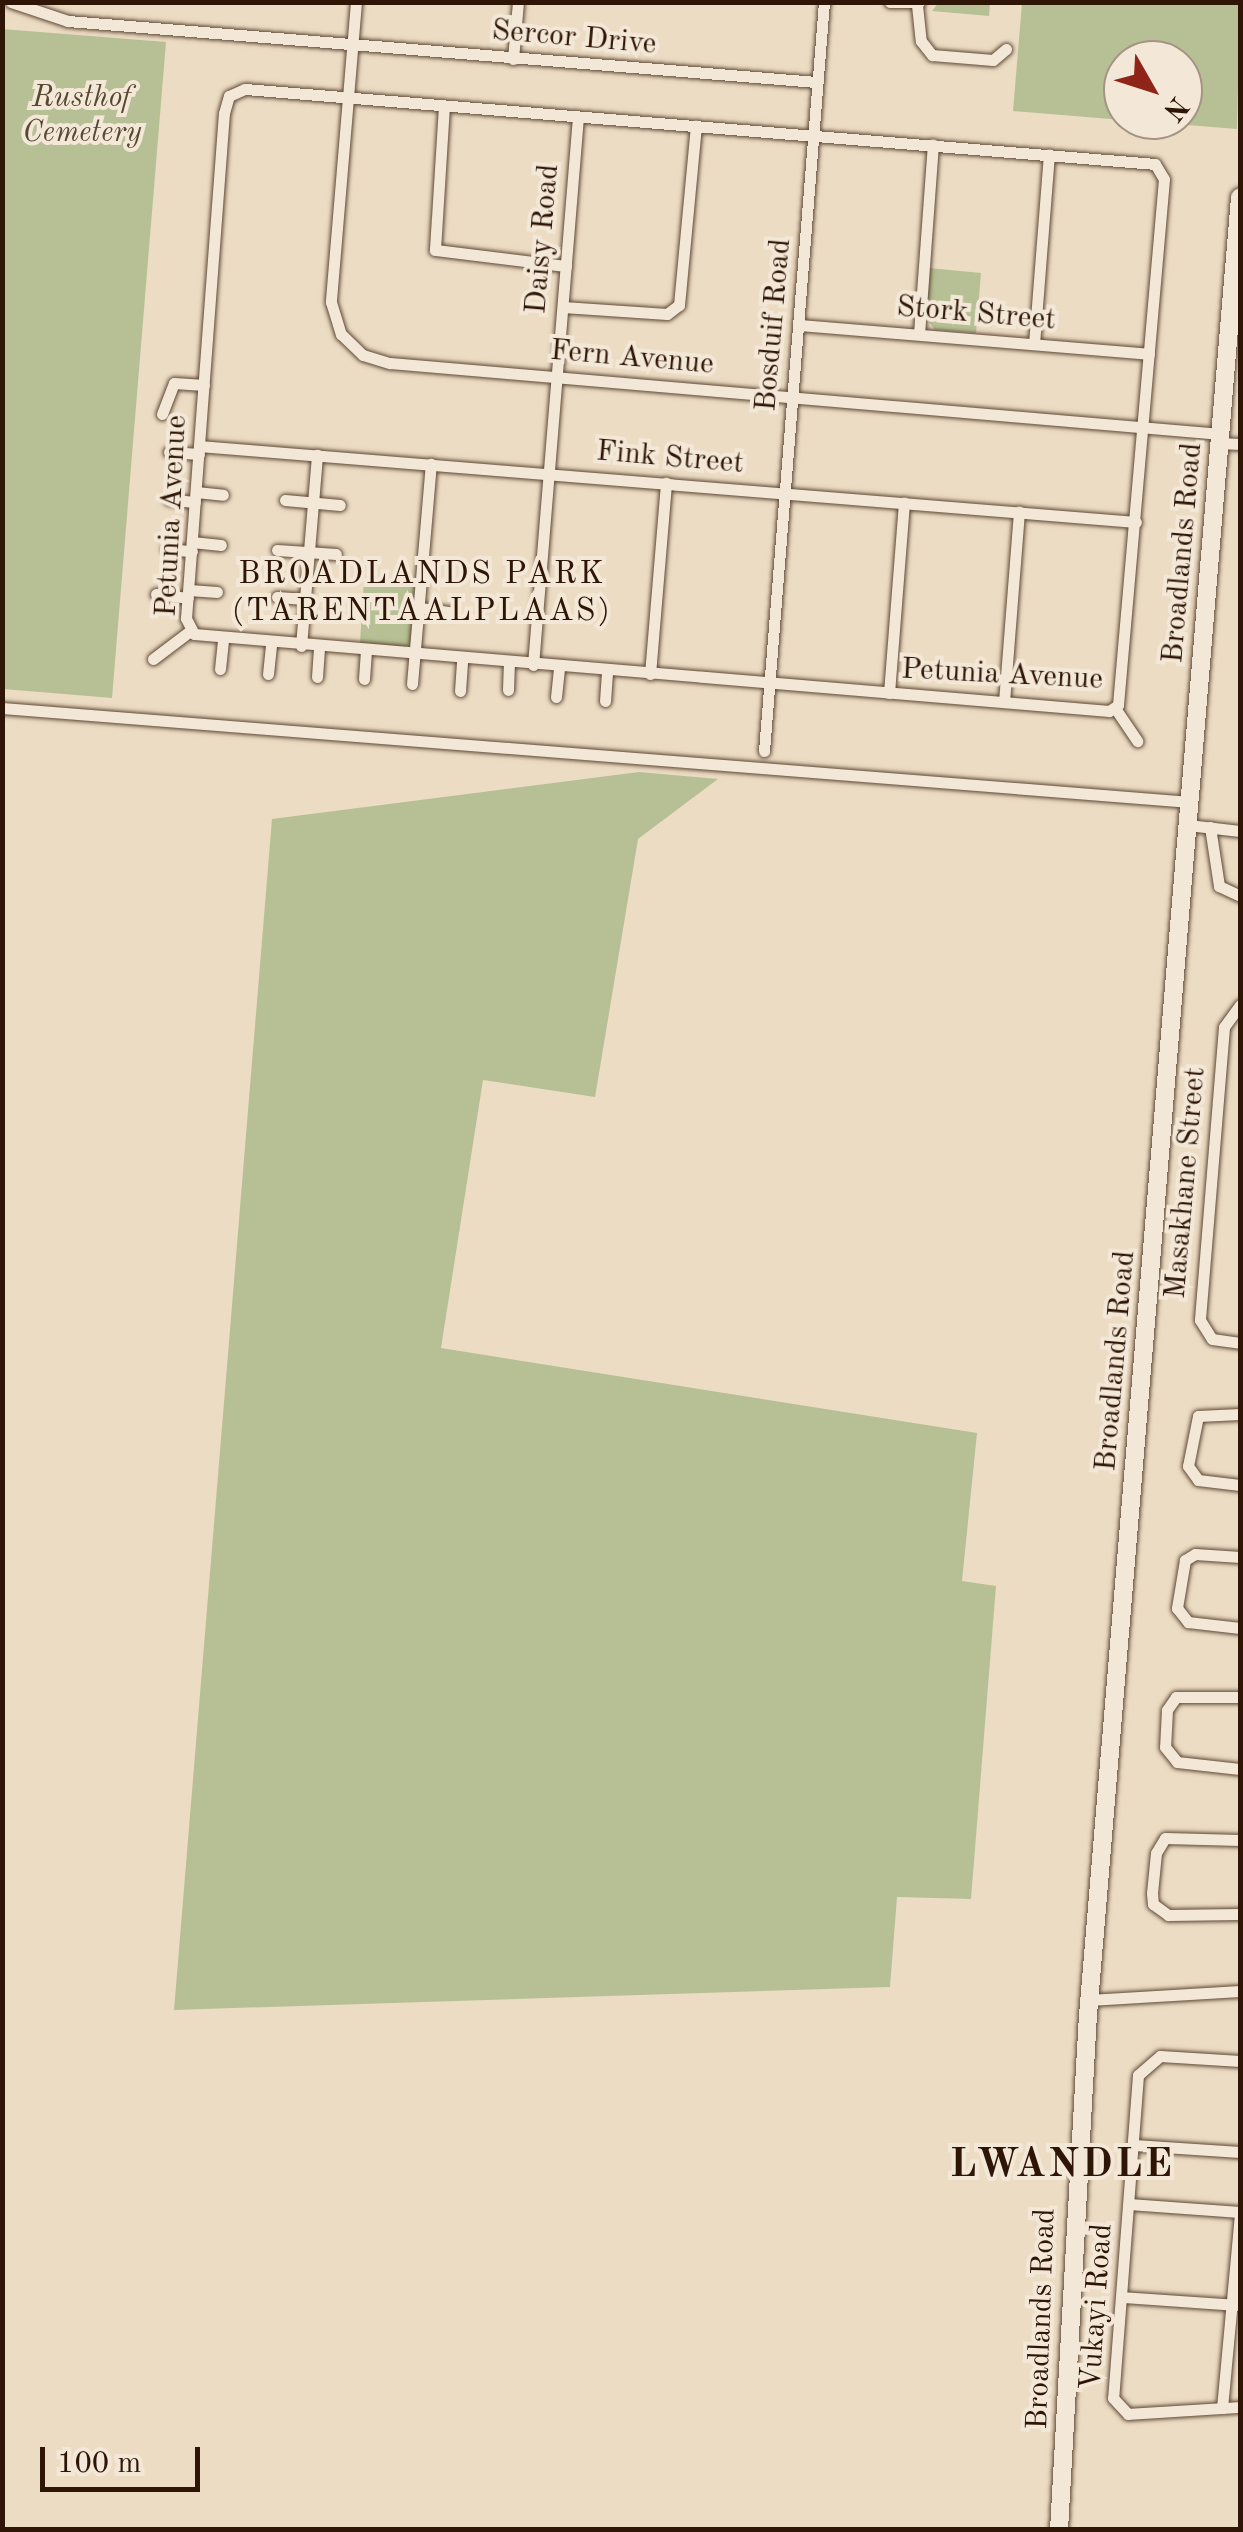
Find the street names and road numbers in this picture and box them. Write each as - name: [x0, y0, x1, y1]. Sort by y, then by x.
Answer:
- street label: Sercor Drive: [490, 13, 658, 63]
- street label: Daisy Road: [519, 162, 567, 316]
- street label: Bosduif Road: [749, 237, 799, 413]
- street label: Stork Street: [895, 289, 1057, 339]
- street label: Fern Avenue: [549, 333, 715, 383]
- street label: Petunia Avenue: [149, 414, 195, 618]
- street label: Fink Street: [595, 434, 745, 482]
- street label: Broadlands Road: [1155, 441, 1211, 665]
- street label: Petunia Avenue: [900, 652, 1104, 698]
- street label: Masakhane Street: [1158, 1066, 1214, 1300]
- street label: Broadlands Road: [1088, 1249, 1144, 1473]
- street label: Broadlands Road: [1020, 2208, 1064, 2430]
- street label: Vukayi Road: [1073, 2222, 1121, 2392]

